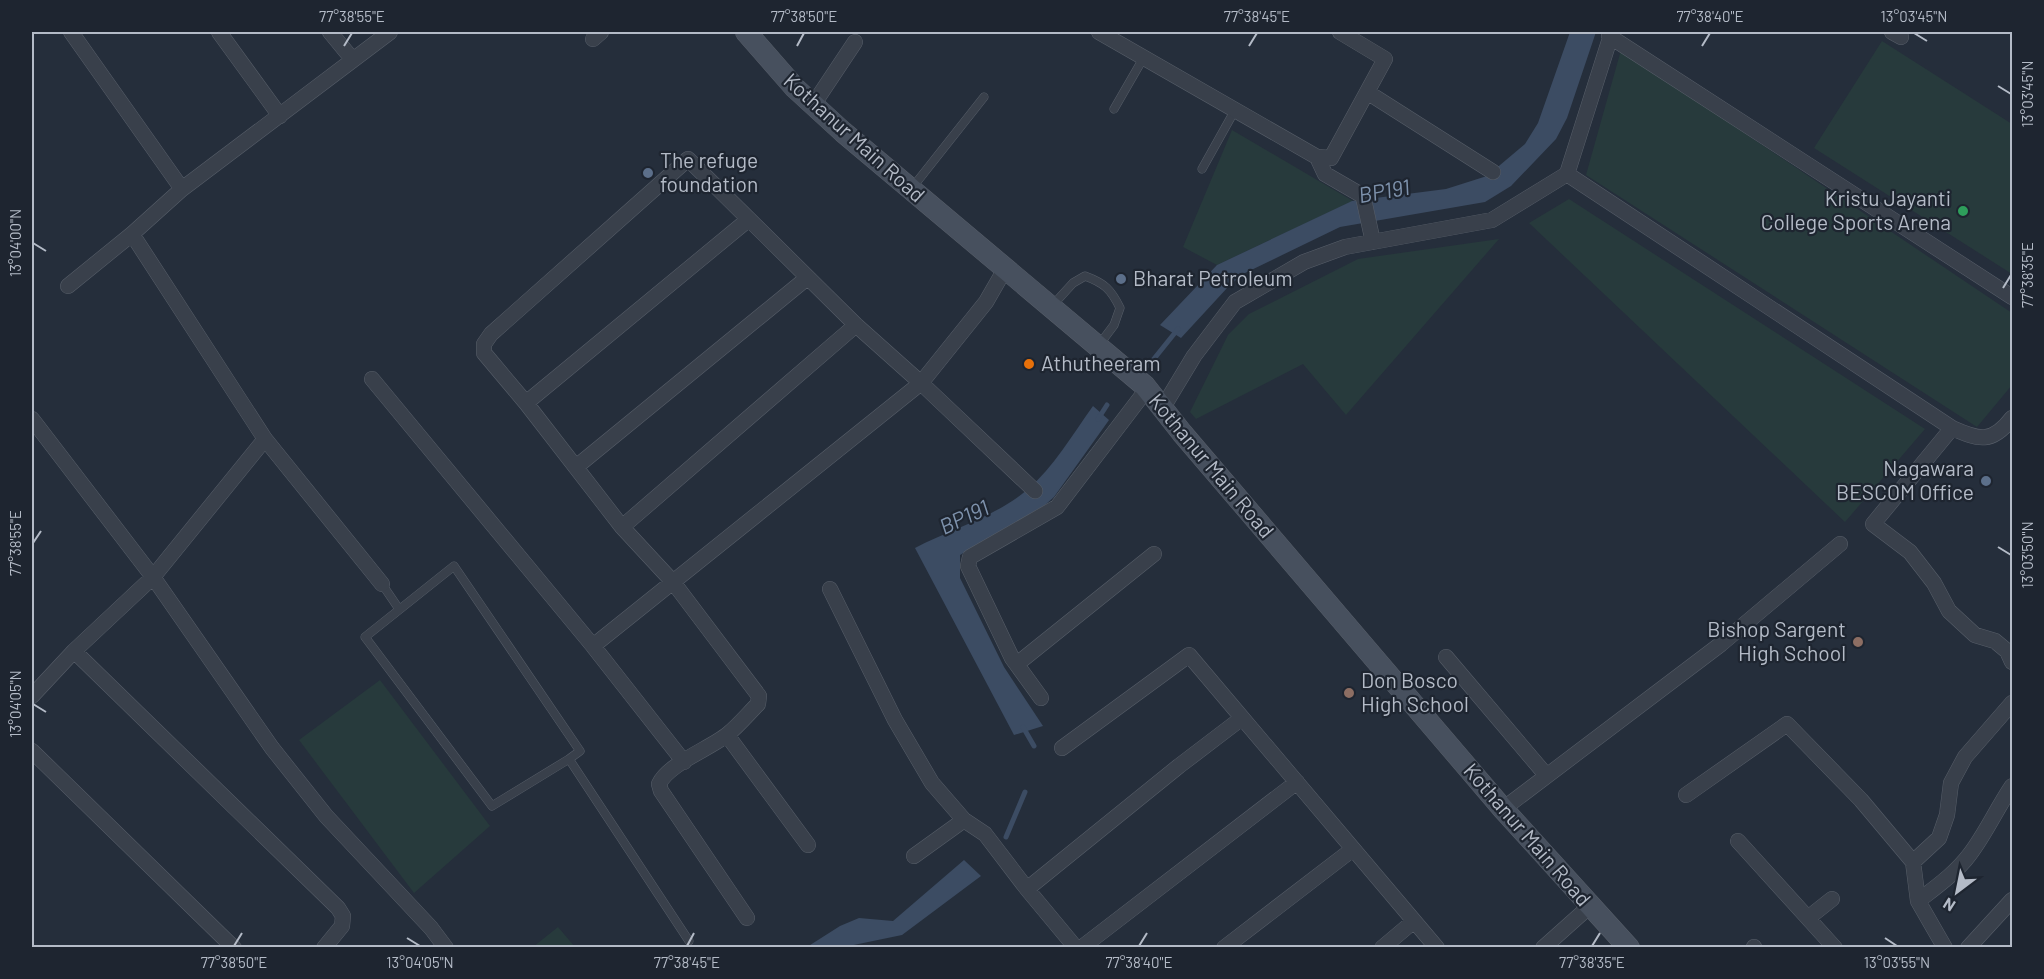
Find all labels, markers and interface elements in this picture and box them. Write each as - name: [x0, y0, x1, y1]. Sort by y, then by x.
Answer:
- text: 77°38'55"E: [319, 7, 385, 25]
- text: 77°38'50"E: [771, 7, 837, 25]
- text: 77°38'45"E: [1224, 7, 1290, 25]
- text: 77°38'40"E: [1676, 7, 1744, 25]
- text: 13°03'45"N: [1881, 7, 1947, 25]
- text: 13°03'45"N: [2018, 61, 2036, 127]
- street label: Kothanur Main Road: [779, 67, 931, 207]
- place label: The refuge foundation: [660, 147, 758, 196]
- marker: The refuge foundation: [641, 166, 655, 180]
- water label: BP191: [1356, 173, 1412, 207]
- place label: Kristu Jayanti College Sports Arena: [1761, 185, 1951, 234]
- marker: Kristu Jayanti College Sports Arena: [1956, 204, 1970, 218]
- text: 13°04'00"N: [6, 209, 24, 277]
- text: 77°38'35"E: [2018, 242, 2036, 308]
- place label: Bharat Petroleum: [1133, 265, 1293, 290]
- marker: Bharat Petroleum: [1114, 272, 1128, 286]
- place label: Athutheeram: [1041, 350, 1161, 375]
- marker: Athutheeram: [1022, 357, 1036, 371]
- street label: Kothanur Main Road: [1144, 388, 1280, 542]
- place label: Nagawara BESCOM Office: [1836, 455, 1974, 504]
- marker: Nagawara BESCOM Office: [1979, 474, 1993, 488]
- water label: BP191: [935, 493, 992, 539]
- text: 77°38'55"E: [6, 510, 24, 576]
- text: 13°03'50"N: [2018, 521, 2036, 589]
- place label: Bishop Sargent High School: [1707, 616, 1846, 665]
- marker: Bishop Sargent High School: [1851, 635, 1865, 649]
- place label: Don Bosco High School: [1361, 667, 1469, 716]
- text: 13°04'05"N: [6, 670, 24, 738]
- marker: Don Bosco High School: [1342, 686, 1356, 700]
- street label: Kothanur Main Road: [1459, 758, 1597, 911]
- north arrow: [1927, 862, 1987, 922]
- text: N: [1939, 894, 1958, 916]
- text: 77°38'50"E: [201, 953, 267, 971]
- text: 13°04'05"N: [386, 953, 454, 971]
- text: 77°38'45"E: [654, 953, 720, 971]
- text: 77°38'40"E: [1105, 953, 1173, 971]
- text: 77°38'35"E: [1559, 953, 1625, 971]
- text: 13°03'55"N: [1864, 953, 1930, 971]

